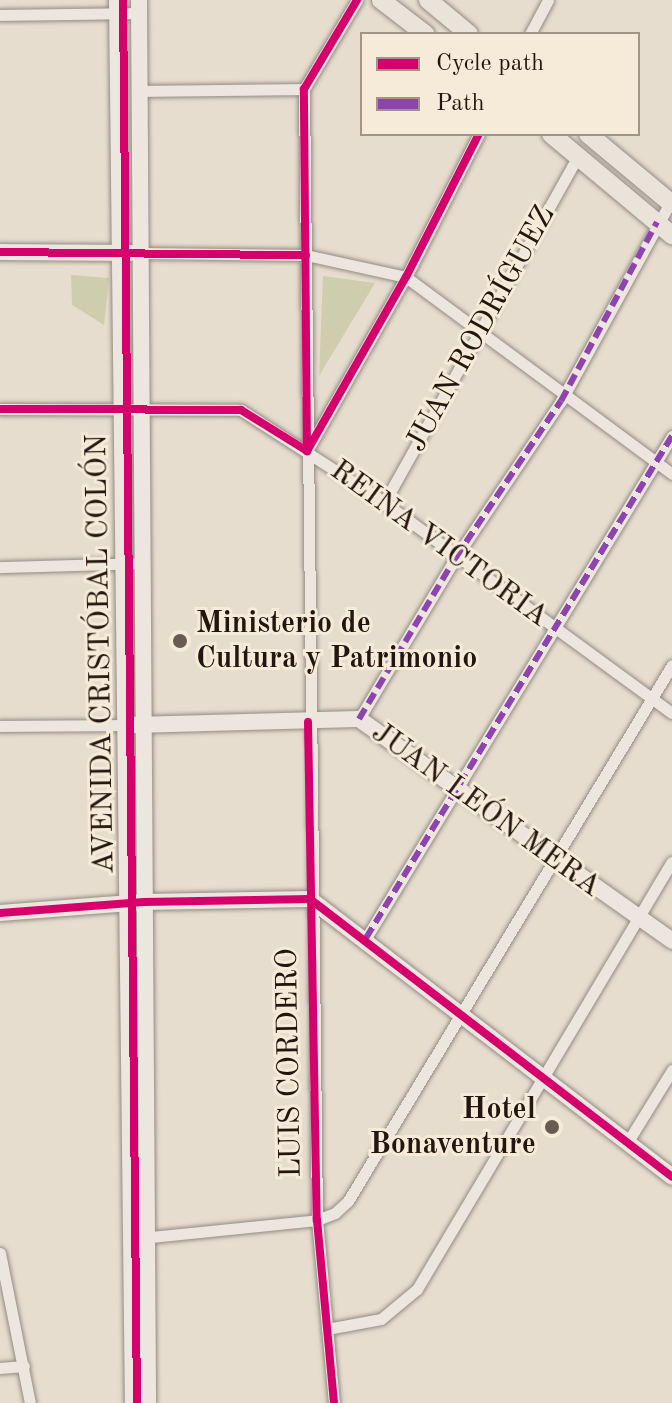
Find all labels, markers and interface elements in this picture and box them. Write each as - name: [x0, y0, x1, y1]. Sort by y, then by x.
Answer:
- legend: [360, 32, 640, 136]
- text: Cycle path: [436, 52, 544, 76]
- text: Path: [436, 92, 485, 116]
- street label: JUAN RODRÍGUEZ: [398, 200, 564, 458]
- street label: AVENIDA CRISTÓBAL COLÓN: [79, 434, 123, 874]
- street label: REINA VICTORIA: [323, 453, 555, 635]
- place label: Ministerio de Cultura y Patrimonio: [196, 606, 477, 676]
- marker: Ministerio de Cultura y Patrimonio: [171, 632, 189, 650]
- street label: JUAN LEÓN MERA: [364, 715, 608, 905]
- street label: LUIS CORDERO: [270, 948, 310, 1178]
- place label: Hotel Bonaventure: [369, 1092, 536, 1162]
- marker: Hotel Bonaventure: [543, 1118, 561, 1136]

